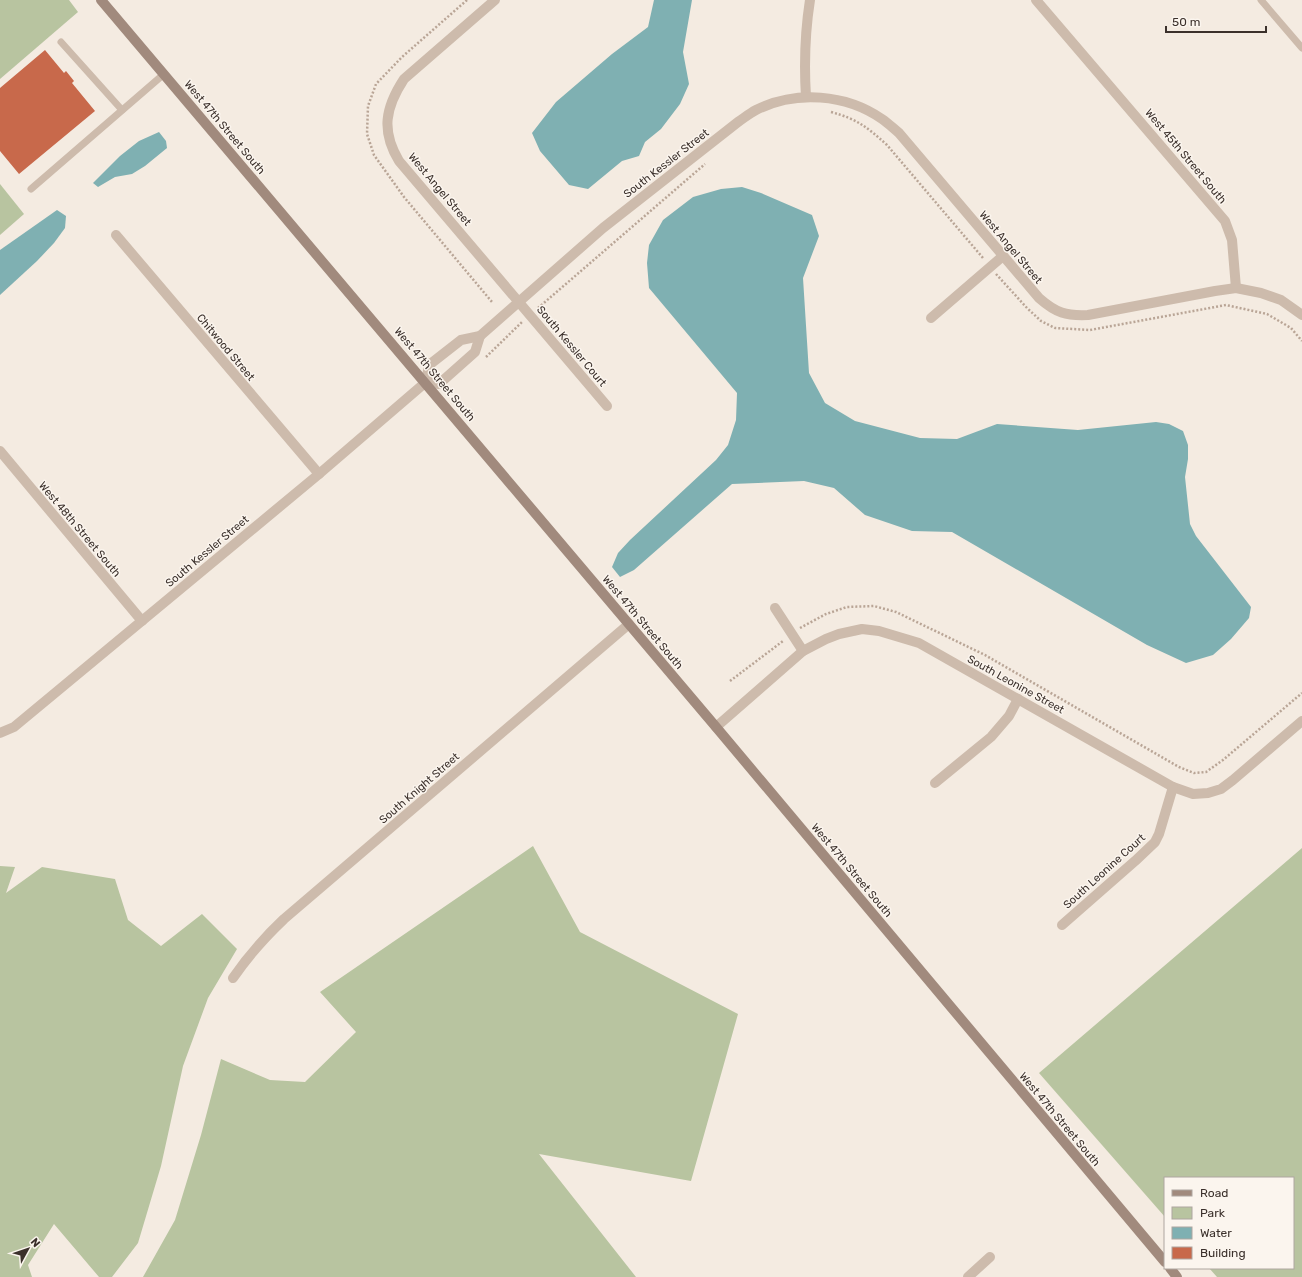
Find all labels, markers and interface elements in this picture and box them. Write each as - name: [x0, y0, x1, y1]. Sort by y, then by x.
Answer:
- scale bar: [1166, 8, 1266, 34]
- text: 50 m: [1172, 15, 1200, 29]
- street label: West 47th Street South: [182, 78, 268, 177]
- street label: West 45th Street South: [1142, 106, 1229, 206]
- street label: South Kessler Street: [621, 126, 712, 201]
- street label: West Angel Street: [405, 150, 474, 229]
- street label: West Angel Street: [976, 208, 1045, 287]
- street label: South Kessler Court: [534, 303, 610, 390]
- street label: Chitwood Street: [194, 311, 258, 384]
- street label: West 47th Street South: [392, 325, 478, 424]
- street label: West 48th Street South: [36, 479, 123, 580]
- street label: South Kessler Street: [163, 512, 252, 590]
- street label: West 47th Street South: [600, 573, 686, 672]
- street label: South Leonine Street: [965, 652, 1067, 717]
- street label: South Knight Street: [377, 750, 462, 827]
- street label: West 47th Street South: [809, 821, 895, 920]
- street label: South Leonine Court: [1061, 831, 1148, 912]
- street label: West 47th Street South: [1017, 1070, 1103, 1169]
- legend: [1164, 1177, 1294, 1269]
- text: Road: [1200, 1186, 1228, 1200]
- text: Park: [1200, 1206, 1226, 1220]
- text: Water: [1200, 1226, 1232, 1240]
- north arrow: [8, 1229, 48, 1269]
- text: N: [28, 1236, 43, 1250]
- text: Building: [1200, 1246, 1246, 1260]

